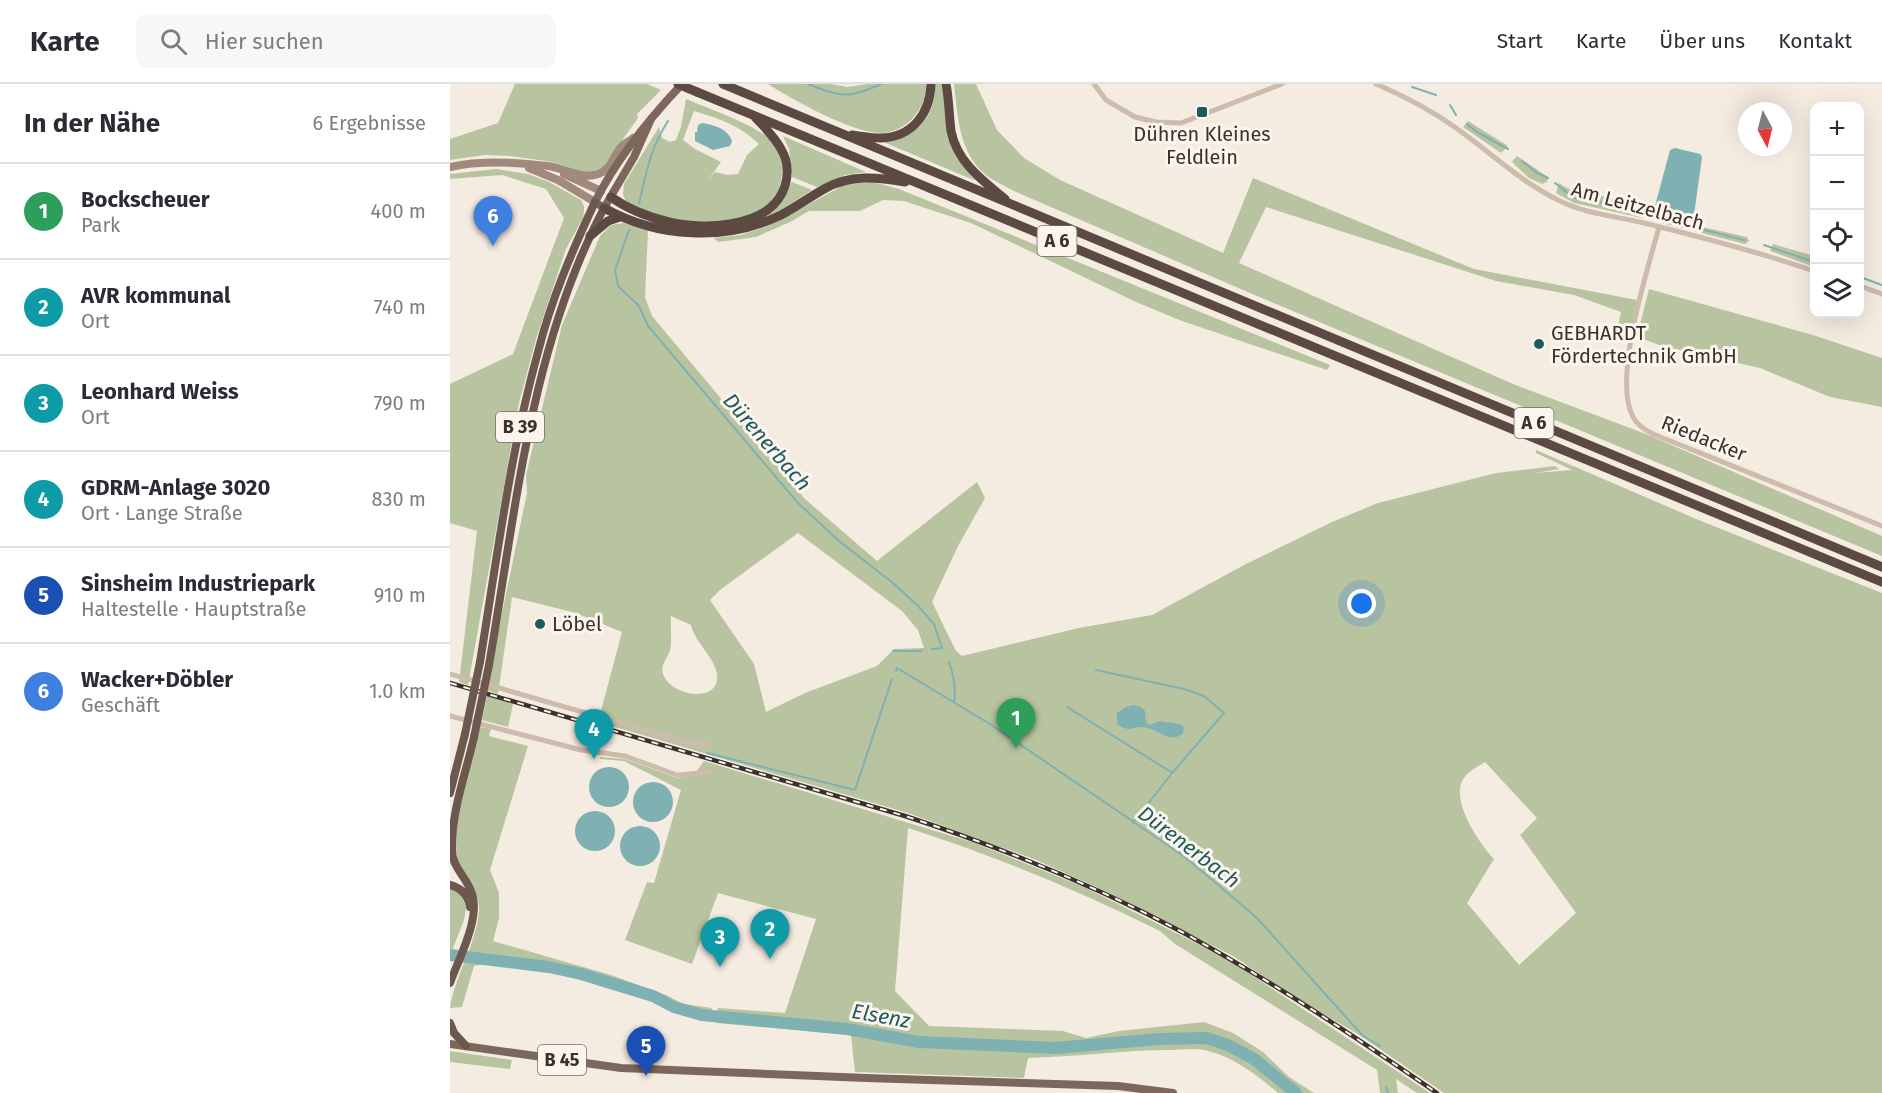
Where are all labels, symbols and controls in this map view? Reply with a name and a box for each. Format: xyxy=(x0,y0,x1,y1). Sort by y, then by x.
search box xyxy=(136,14,556,68)
text: Karte xyxy=(30,25,100,58)
icon: search xyxy=(157,25,190,58)
text: Hier suchen xyxy=(205,28,324,55)
text: Start xyxy=(1497,28,1543,54)
text: Karte xyxy=(1576,28,1626,54)
text: Über uns xyxy=(1659,28,1745,54)
text: Kontakt xyxy=(1778,28,1852,54)
north arrow xyxy=(1738,102,1792,156)
map controls xyxy=(1810,102,1864,318)
button: + xyxy=(1810,102,1864,156)
marker: Dühren Kleines Feldlein xyxy=(1195,105,1209,119)
text: In der Nähe xyxy=(24,108,160,139)
text: 6 Ergebnisse xyxy=(313,111,426,135)
place label: Dühren Kleines Feldlein xyxy=(1133,122,1271,169)
button: − xyxy=(1810,156,1864,210)
street label: Am Leitzelbach xyxy=(1569,177,1707,235)
text: Bockscheuer xyxy=(81,186,210,213)
pin: 6 xyxy=(474,196,513,246)
text: 1 xyxy=(39,199,48,223)
text: 400 m xyxy=(371,199,426,223)
button: locate xyxy=(1810,210,1864,264)
text: Park xyxy=(81,213,120,237)
road number: A 6 xyxy=(1038,226,1076,256)
button: layers xyxy=(1810,264,1864,318)
text: AVR kommunal xyxy=(81,282,230,309)
text: 2 xyxy=(38,295,49,319)
text: 740 m xyxy=(374,295,426,319)
text: Ort xyxy=(81,309,110,333)
place label: GEBHARDT Fördertechnik GmbH xyxy=(1551,321,1737,368)
marker: GEBHARDT Fördertechnik GmbH xyxy=(1532,337,1546,351)
text: Leonhard Weiss xyxy=(81,378,239,405)
water label: Dürenerbach xyxy=(717,388,817,496)
text: 3 xyxy=(38,391,49,415)
text: 790 m xyxy=(373,391,426,415)
text: Ort xyxy=(81,405,110,429)
road number: A 6 xyxy=(1514,408,1554,438)
street label: Riedacker xyxy=(1658,410,1750,466)
road number: B 39 xyxy=(496,412,544,442)
text: GDRM-Anlage 3020 xyxy=(81,474,270,501)
text: 4 xyxy=(38,487,49,511)
text: 830 m xyxy=(371,487,426,511)
text: Ort · Lange Straße xyxy=(81,501,243,525)
text: Sinsheim Industriepark xyxy=(81,570,315,597)
text: 5 xyxy=(38,583,49,607)
text: 910 m xyxy=(374,583,426,607)
your location xyxy=(1347,589,1376,618)
text: Haltestelle · Hauptstraße xyxy=(81,597,306,621)
place label: Löbel xyxy=(552,612,602,636)
marker: Löbel xyxy=(533,617,547,631)
text: Wacker+Döbler xyxy=(81,666,233,693)
text: 6 xyxy=(38,679,49,703)
text: 1.0 km xyxy=(369,679,426,703)
text: Geschäft xyxy=(81,693,160,717)
pin: 1 xyxy=(996,698,1036,748)
pin: 4 xyxy=(574,710,614,759)
water label: Dürenerbach xyxy=(1133,800,1245,894)
pin: 2 xyxy=(750,910,790,959)
pin: 3 xyxy=(700,918,740,967)
water label: Elsenz xyxy=(850,998,913,1034)
pin: 5 xyxy=(626,1026,666,1076)
road number: B 45 xyxy=(538,1045,586,1075)

